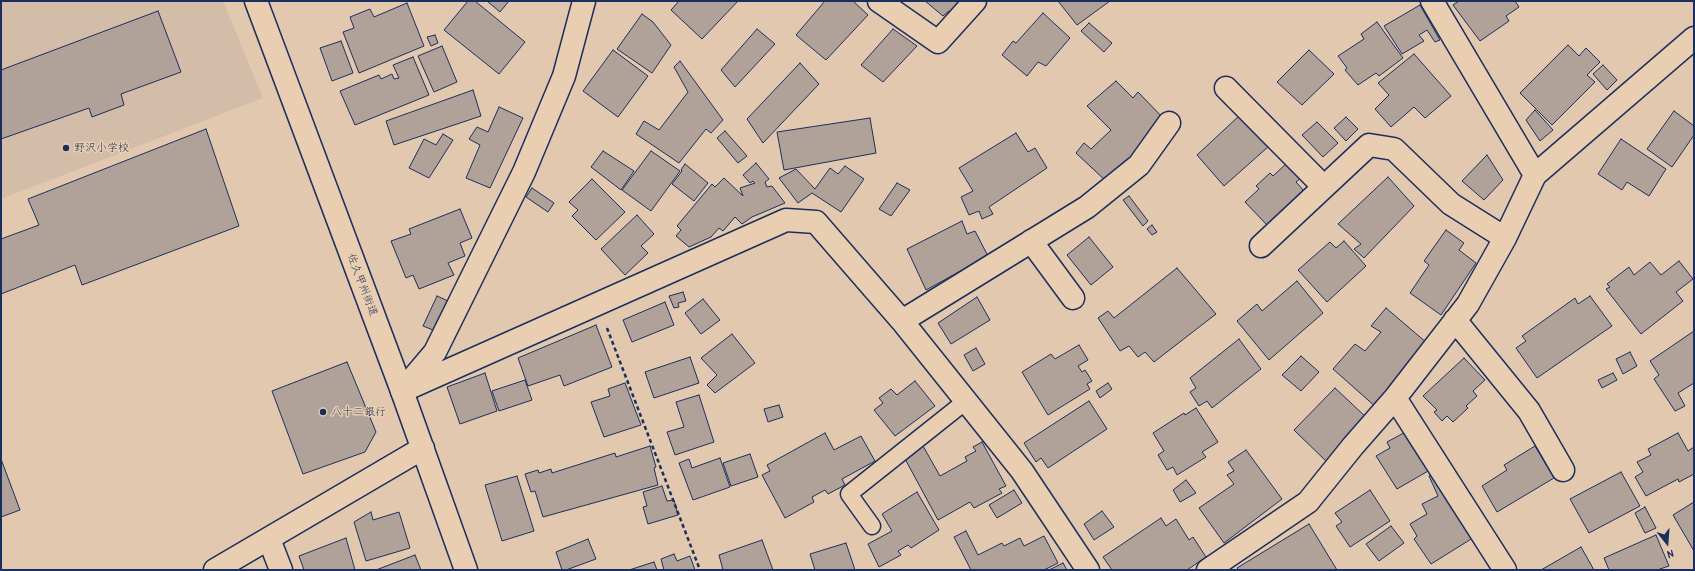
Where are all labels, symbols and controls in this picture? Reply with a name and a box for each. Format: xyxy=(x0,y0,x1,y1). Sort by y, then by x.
place label: 野沢小学校 xyxy=(74,141,129,155)
marker: 野沢小学校 xyxy=(61,143,71,153)
street label: 佐久甲州街道 xyxy=(344,252,380,318)
place label: 八十二銀行 xyxy=(331,405,386,419)
marker: 八十二銀行 xyxy=(318,407,328,417)
north arrow xyxy=(1647,523,1687,563)
text: N xyxy=(1666,547,1675,562)

